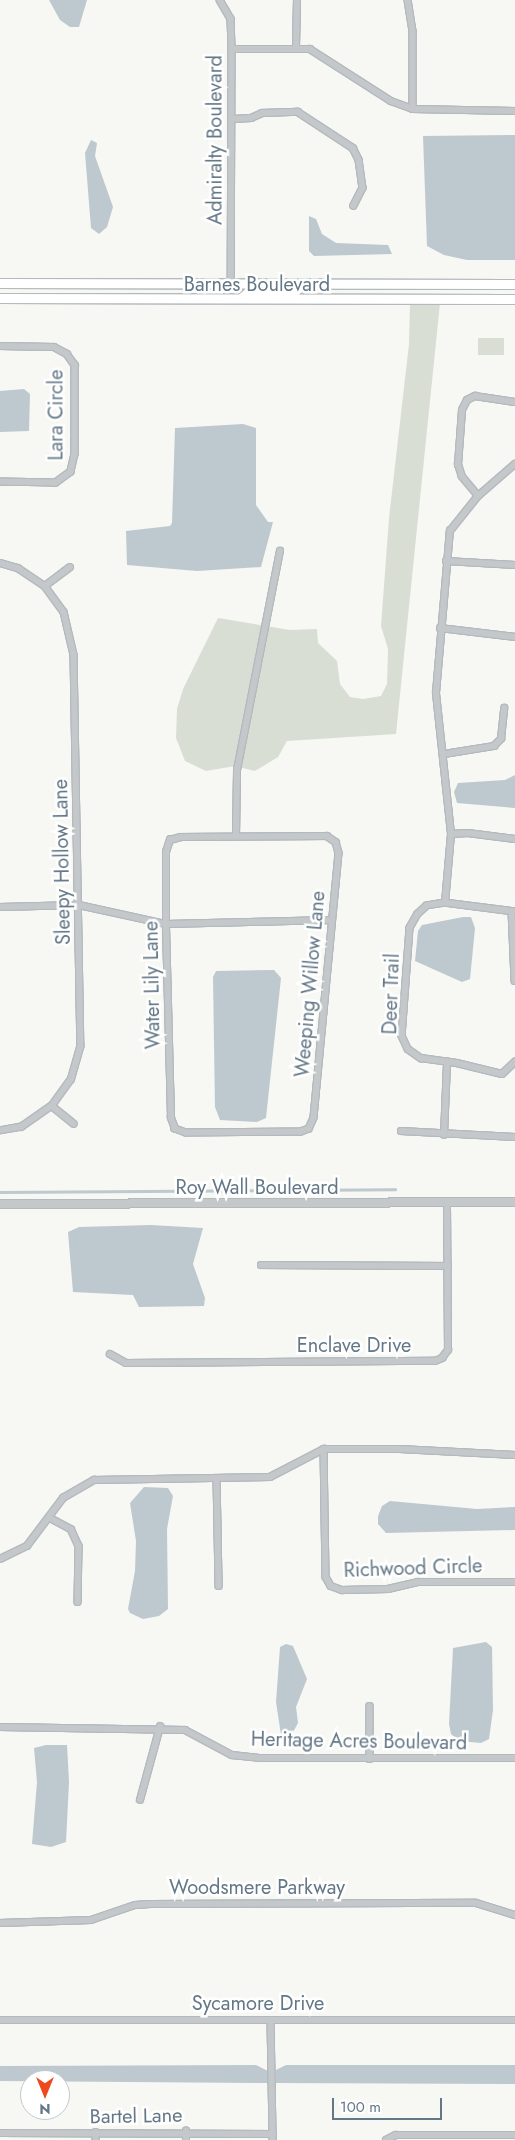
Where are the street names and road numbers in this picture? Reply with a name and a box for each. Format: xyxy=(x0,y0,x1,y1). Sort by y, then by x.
street label: Admiralty Boulevard xyxy=(203,55,227,225)
street label: Barnes Boulevard xyxy=(184,272,330,296)
street label: Lara Circle xyxy=(44,369,68,461)
street label: Sleepy Hollow Lane xyxy=(49,779,75,945)
street label: Weeping Willow Lane xyxy=(290,890,330,1078)
street label: Water Lily Lane xyxy=(139,921,165,1049)
street label: Deer Trail xyxy=(378,953,404,1035)
street label: Roy Wall Boulevard xyxy=(175,1175,339,1199)
street label: Enclave Drive xyxy=(297,1333,411,1357)
street label: Richwood Circle xyxy=(343,1554,483,1582)
street label: Heritage Acres Boulevard xyxy=(251,1727,467,1755)
street label: Woodsmere Parkway xyxy=(169,1875,345,1899)
street label: Sycamore Drive xyxy=(192,1991,324,2015)
street label: Bartel Lane xyxy=(89,2103,183,2129)

